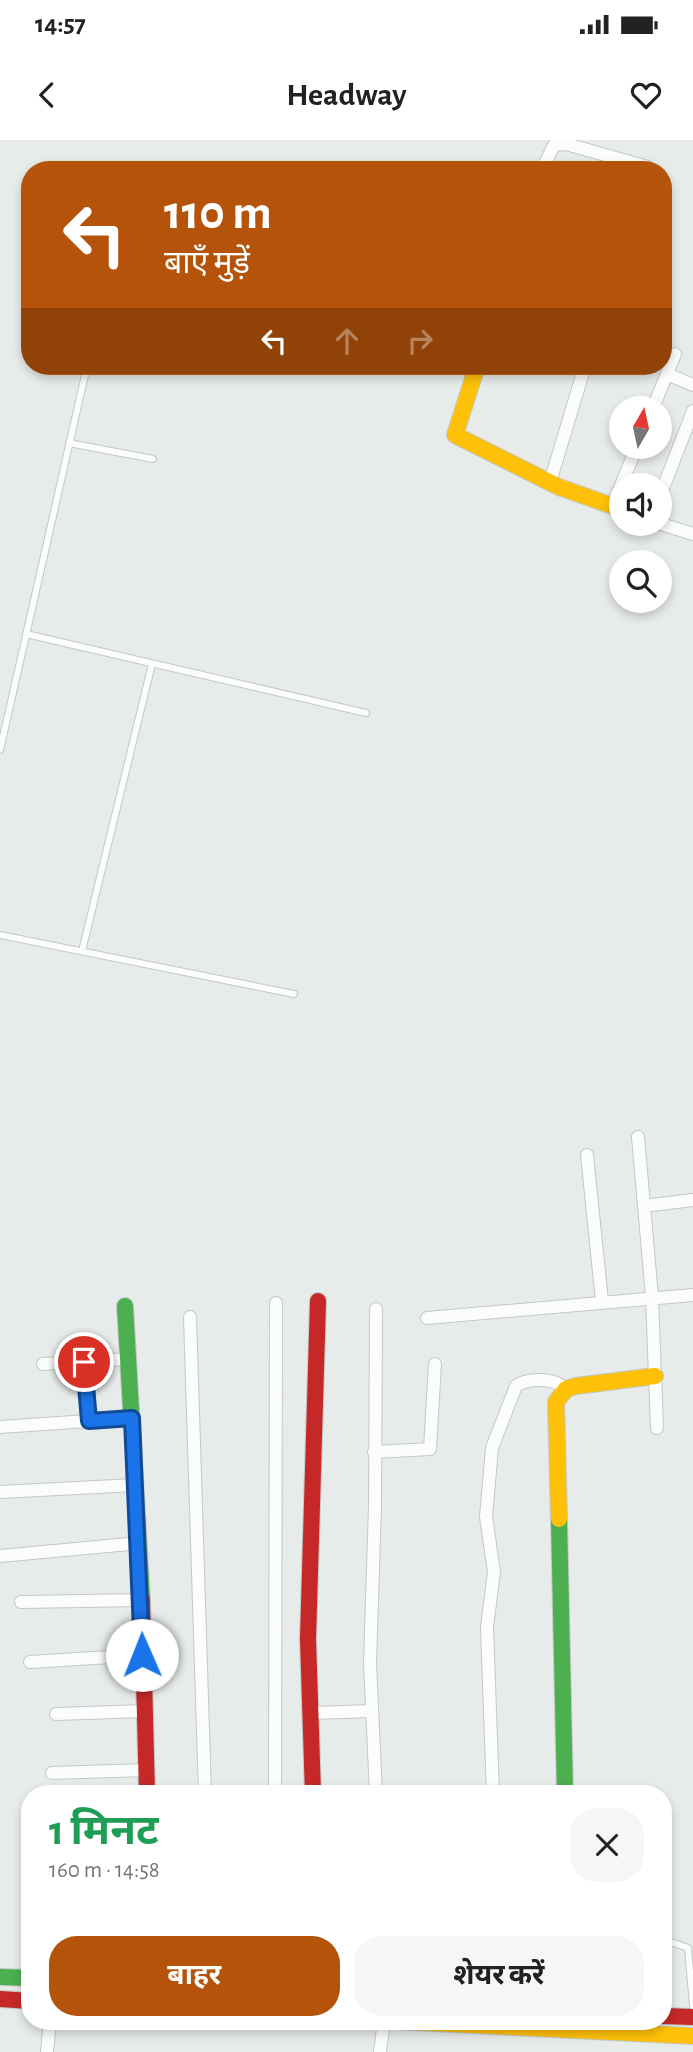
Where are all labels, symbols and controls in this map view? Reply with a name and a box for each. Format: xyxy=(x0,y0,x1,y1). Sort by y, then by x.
text: 14:57 xyxy=(35,11,86,37)
icon: back xyxy=(28,76,66,114)
icon: heart xyxy=(627,76,665,114)
text: Headway xyxy=(286,79,407,111)
icon: left xyxy=(49,189,140,280)
text: 110 m xyxy=(164,189,272,238)
text: बाएँ मुड़ें xyxy=(164,247,250,279)
icon: left xyxy=(255,322,293,360)
icon: ahead xyxy=(328,322,366,360)
icon: right xyxy=(401,322,439,360)
north arrow xyxy=(609,396,672,458)
map controls xyxy=(609,396,672,613)
button: sound xyxy=(609,473,672,536)
button: search xyxy=(609,550,672,613)
pin xyxy=(54,1332,114,1392)
icon: arrive xyxy=(65,1343,103,1381)
position arrow xyxy=(105,1618,179,1692)
button: close xyxy=(570,1808,644,1882)
text: 1 मिनट xyxy=(49,1810,159,1852)
text: 160 m · 14:58 xyxy=(49,1859,160,1882)
button: बाहर xyxy=(49,1936,340,2016)
button: शेयर करें xyxy=(354,1936,644,2016)

